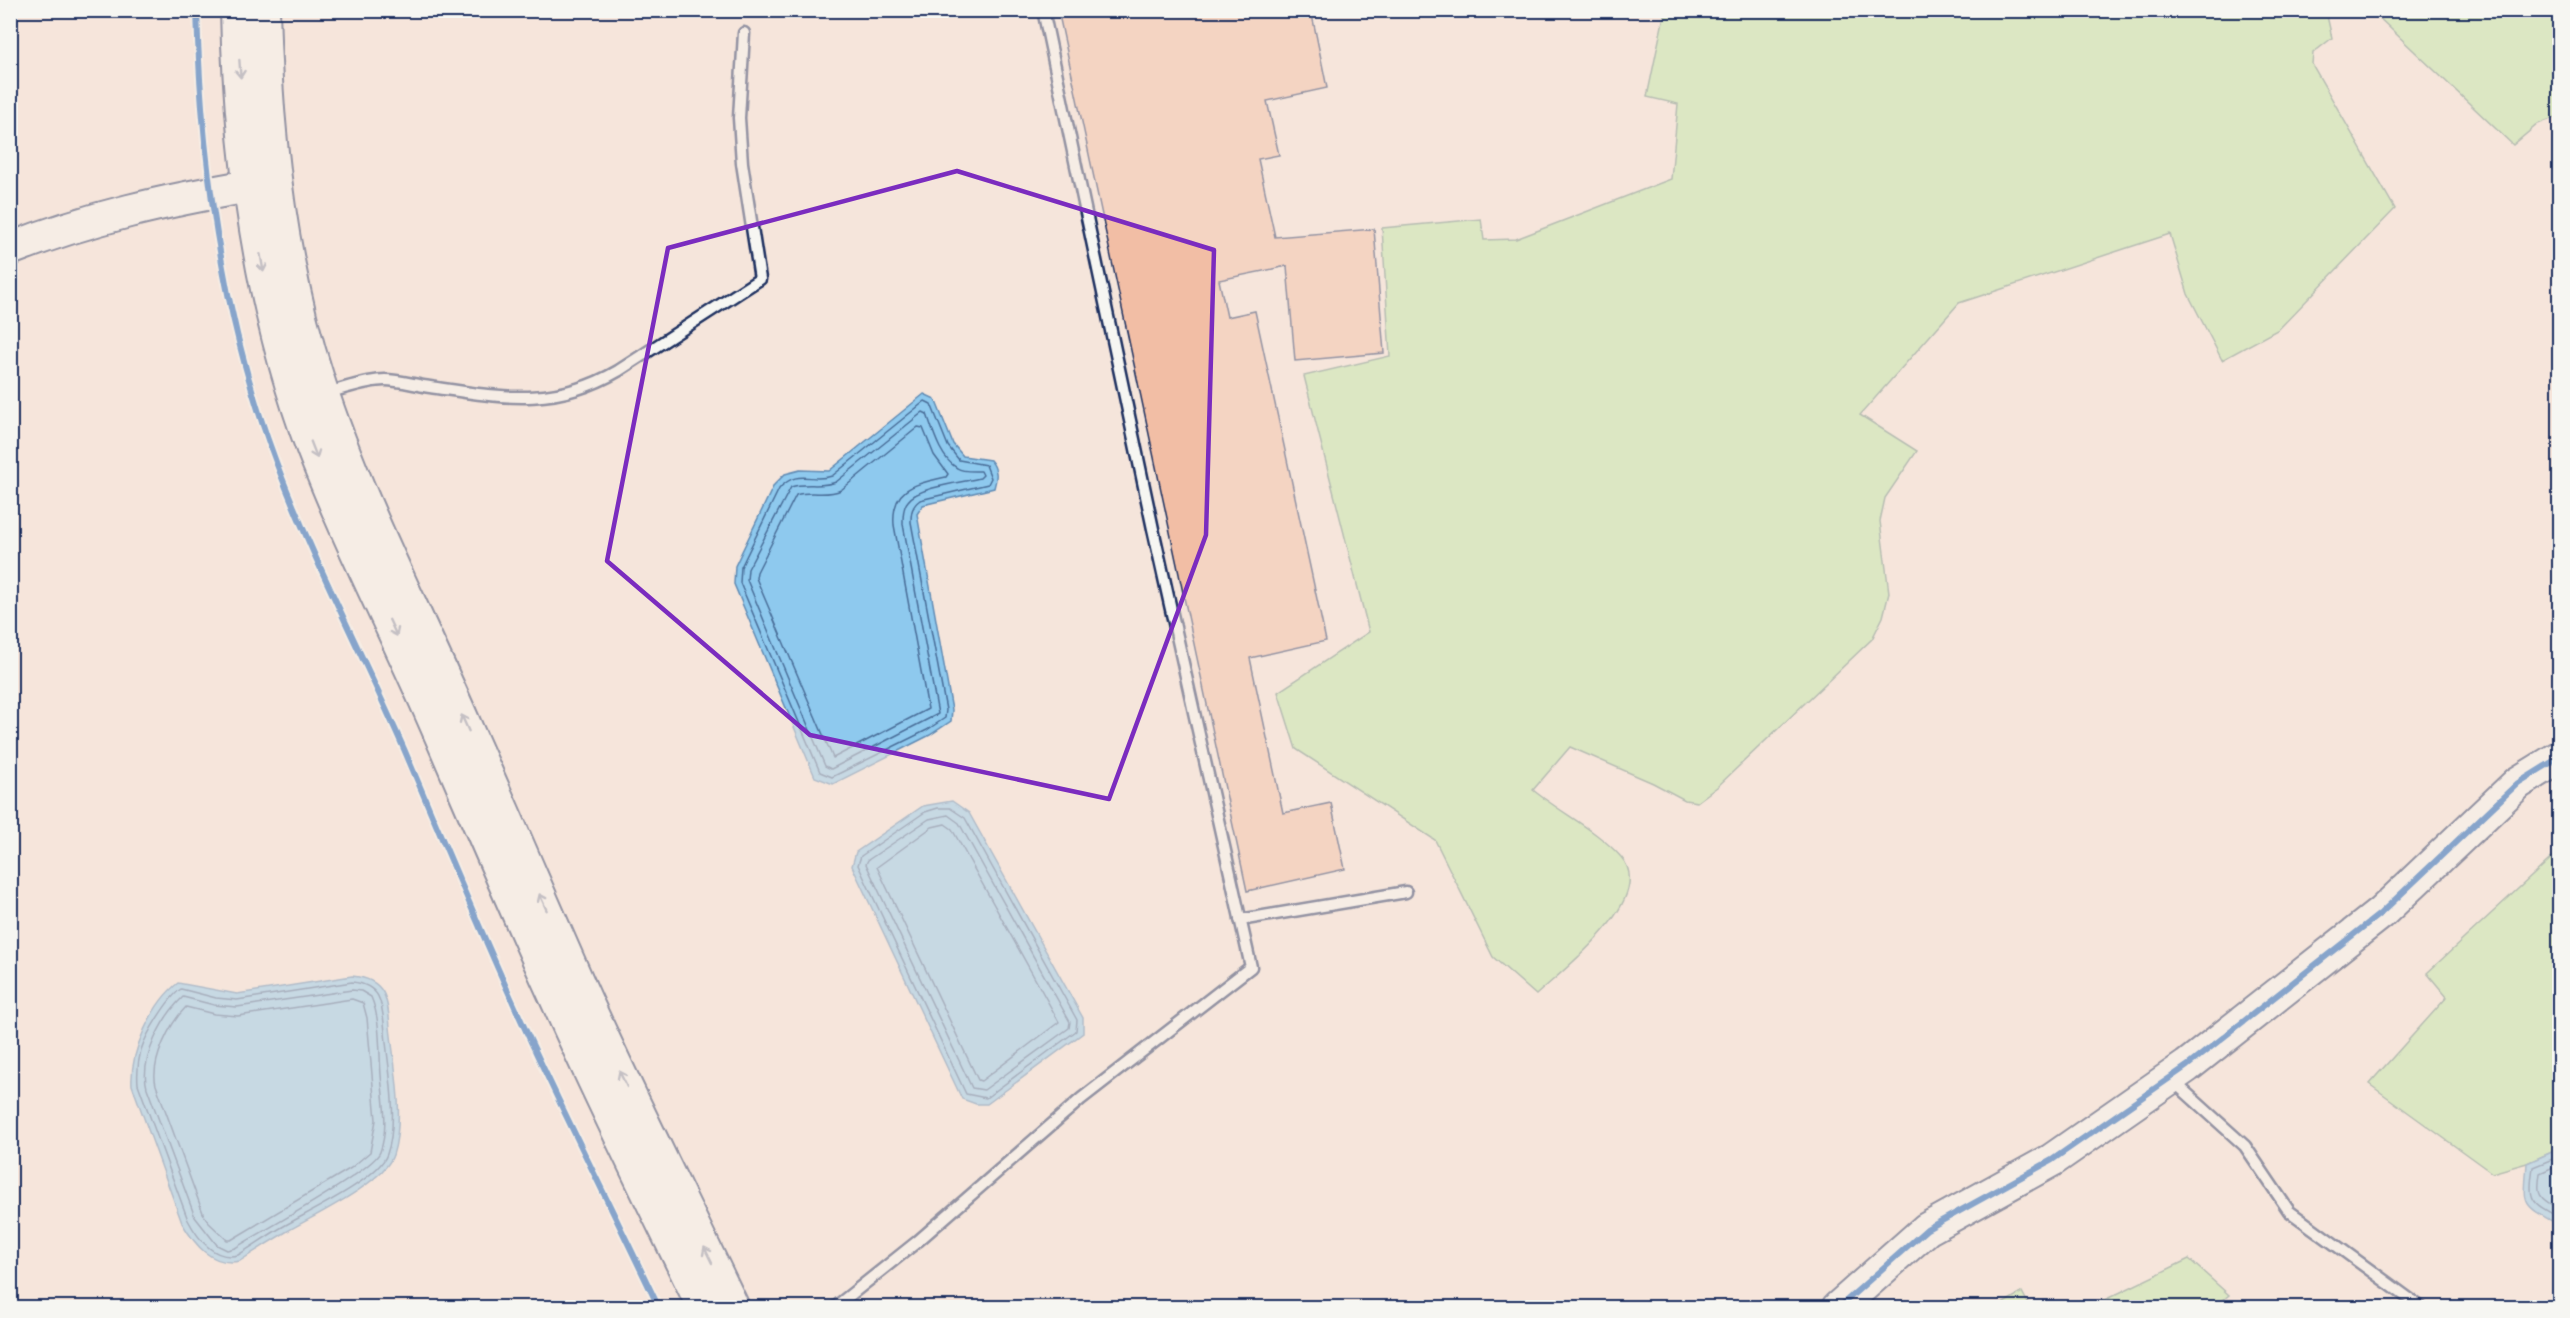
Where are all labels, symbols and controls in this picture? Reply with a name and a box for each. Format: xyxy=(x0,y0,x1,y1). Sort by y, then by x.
one-way arrow xyxy=(235,58,246,78)
one-way arrow xyxy=(256,252,267,272)
one-way arrow xyxy=(309,440,320,459)
one-way arrow xyxy=(388,619,399,637)
one-way arrow xyxy=(458,714,469,732)
one-way arrow xyxy=(536,893,548,911)
one-way arrow xyxy=(617,1070,629,1088)
one-way arrow xyxy=(701,1246,713,1264)

